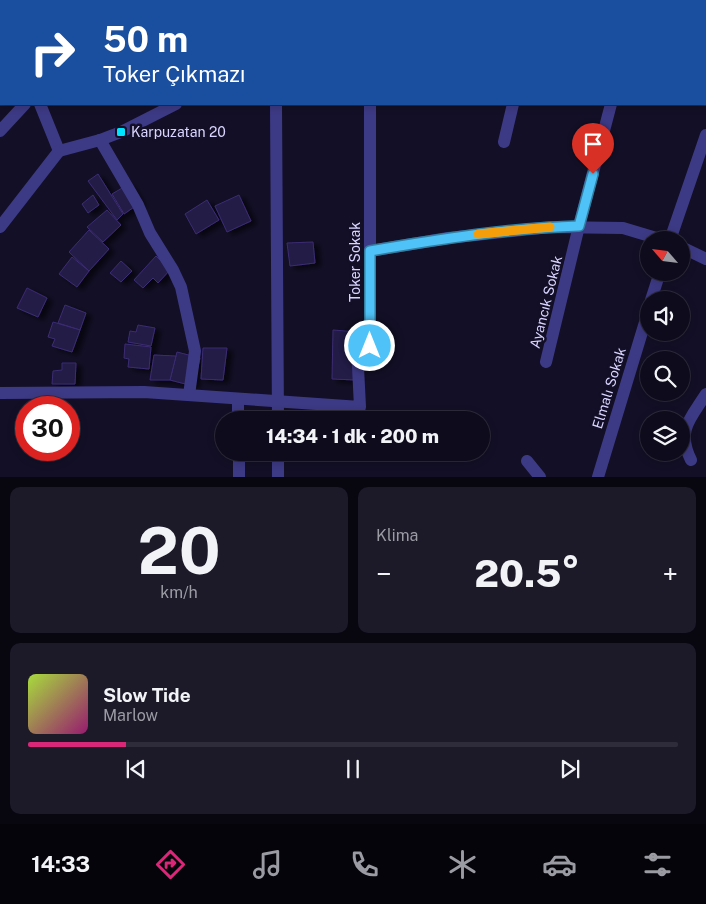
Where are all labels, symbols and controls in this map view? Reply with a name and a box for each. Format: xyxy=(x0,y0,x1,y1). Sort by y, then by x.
text: 50 m xyxy=(103,19,188,60)
icon: right xyxy=(20,20,85,85)
text: Toker Çıkmazı xyxy=(103,61,245,87)
pin xyxy=(572,123,614,174)
place label: Karpuzatan 20 xyxy=(131,124,226,140)
marker: Karpuzatan 20 xyxy=(115,126,127,138)
icon: arrive xyxy=(579,130,607,158)
street label: Toker Sokak xyxy=(347,222,363,302)
north arrow xyxy=(640,231,690,281)
map controls xyxy=(640,231,690,461)
street label: Ayancık Sokak xyxy=(527,254,565,350)
button: sound xyxy=(640,291,690,341)
position arrow xyxy=(343,319,395,371)
street label: Elmalı Sokak xyxy=(589,345,629,431)
button: search xyxy=(640,351,690,401)
speed limit sign: 30 xyxy=(15,396,80,461)
button: layers xyxy=(640,411,690,461)
text: 14:34 · 1 dk · 200 m xyxy=(266,425,439,447)
text: 20 xyxy=(137,512,221,589)
text: Klima xyxy=(376,526,418,545)
text: 20.5° xyxy=(474,551,580,596)
text: − xyxy=(376,557,392,590)
text: + xyxy=(662,557,678,590)
text: km/h xyxy=(160,583,198,602)
text: Slow Tide xyxy=(103,684,191,706)
text: Marlow xyxy=(103,706,158,725)
icon: previous xyxy=(122,755,150,783)
icon: pause xyxy=(339,755,367,783)
icon: next xyxy=(556,755,584,783)
icon: directions xyxy=(153,847,188,882)
icon: music xyxy=(250,847,285,882)
icon: phone xyxy=(347,847,382,882)
icon: climate xyxy=(445,847,480,882)
icon: car xyxy=(542,847,577,882)
icon: filters xyxy=(640,847,675,882)
text: 14:33 xyxy=(31,851,90,877)

